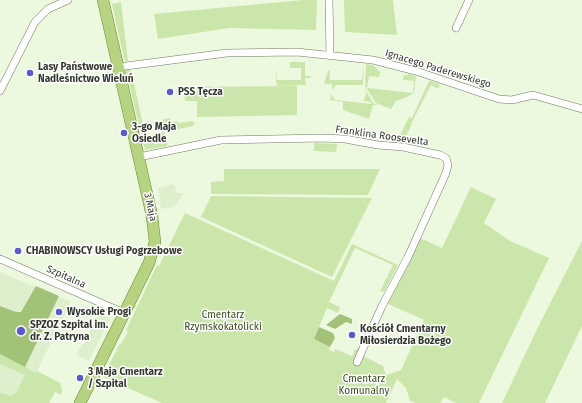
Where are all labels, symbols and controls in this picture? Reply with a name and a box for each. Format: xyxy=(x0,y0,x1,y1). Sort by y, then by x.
street label: Ignacego Paderewskiego xyxy=(384,47,492,91)
place label: Lasy Państwowe Nadleśnictwo Wieluń xyxy=(38,61,134,84)
marker: Lasy Państwowe Nadleśnictwo Wieluń xyxy=(25,68,35,78)
place label: PSS Tęcza xyxy=(178,86,223,98)
marker: PSS Tęcza xyxy=(165,87,175,97)
place label: 3-go Maja Osiedle xyxy=(132,121,176,144)
street label: Franklina Roosevelta xyxy=(335,124,429,148)
marker: 3-go Maja Osiedle xyxy=(119,128,129,138)
street label: 3 Maja xyxy=(141,192,159,222)
place label: CHABINOWSCY Usługi Pogrzebowe xyxy=(26,245,182,257)
marker: CHABINOWSCY Usługi Pogrzebowe xyxy=(13,246,23,256)
street label: Szpitalna xyxy=(45,263,87,291)
place label: Wysokie Progi xyxy=(67,306,131,318)
marker: Wysokie Progi xyxy=(54,307,64,317)
park label: Cmentarz Rzymskokatolicki xyxy=(184,309,262,332)
place label: SPZOZ Szpital im. dr. Z. Patryna xyxy=(30,319,108,342)
place label: Kościół Cmentarny Miłosierdzia Bożego xyxy=(360,323,451,346)
marker: SPZOZ Szpital im. dr. Z. Patryna xyxy=(15,325,27,337)
marker: Kościół Cmentarny Miłosierdzia Bożego xyxy=(347,330,357,340)
place label: 3 Maja Cmentarz / Szpital xyxy=(88,366,163,390)
marker: 3 Maja Cmentarz / Szpital xyxy=(75,373,85,383)
park label: Cmentarz Komunalny xyxy=(339,373,389,396)

